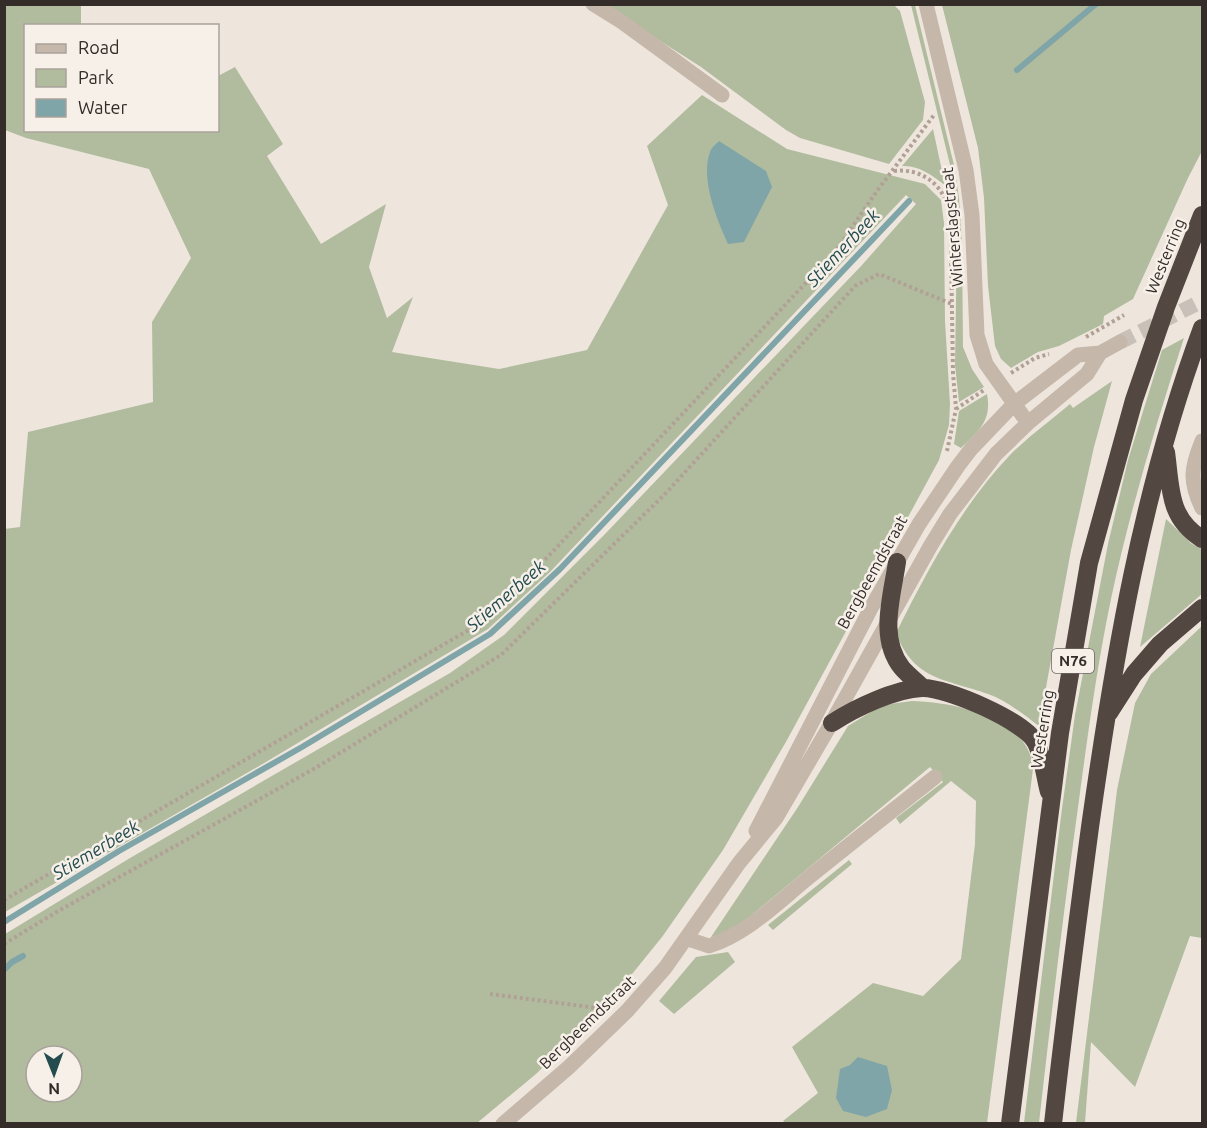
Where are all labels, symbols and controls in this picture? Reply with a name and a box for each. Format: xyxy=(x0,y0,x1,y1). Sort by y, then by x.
legend xyxy=(24,24,219,132)
text: Road xyxy=(78,37,120,57)
text: Park xyxy=(78,67,114,87)
text: Water xyxy=(78,97,128,117)
street label: Winterslagstraat xyxy=(938,166,966,288)
water label: Stiemerbeek xyxy=(801,204,883,291)
street label: Westerring xyxy=(1142,216,1188,296)
street label: Bergbeemdstraat xyxy=(833,512,911,632)
water label: Stiemerbeek xyxy=(461,555,549,636)
road number: N76 xyxy=(1052,649,1094,673)
street label: Westerring xyxy=(1027,688,1057,770)
water label: Stiemerbeek xyxy=(48,815,143,883)
street label: Bergbeemdstraat xyxy=(535,971,639,1072)
north arrow xyxy=(24,1044,84,1104)
text: N xyxy=(48,1080,60,1098)

